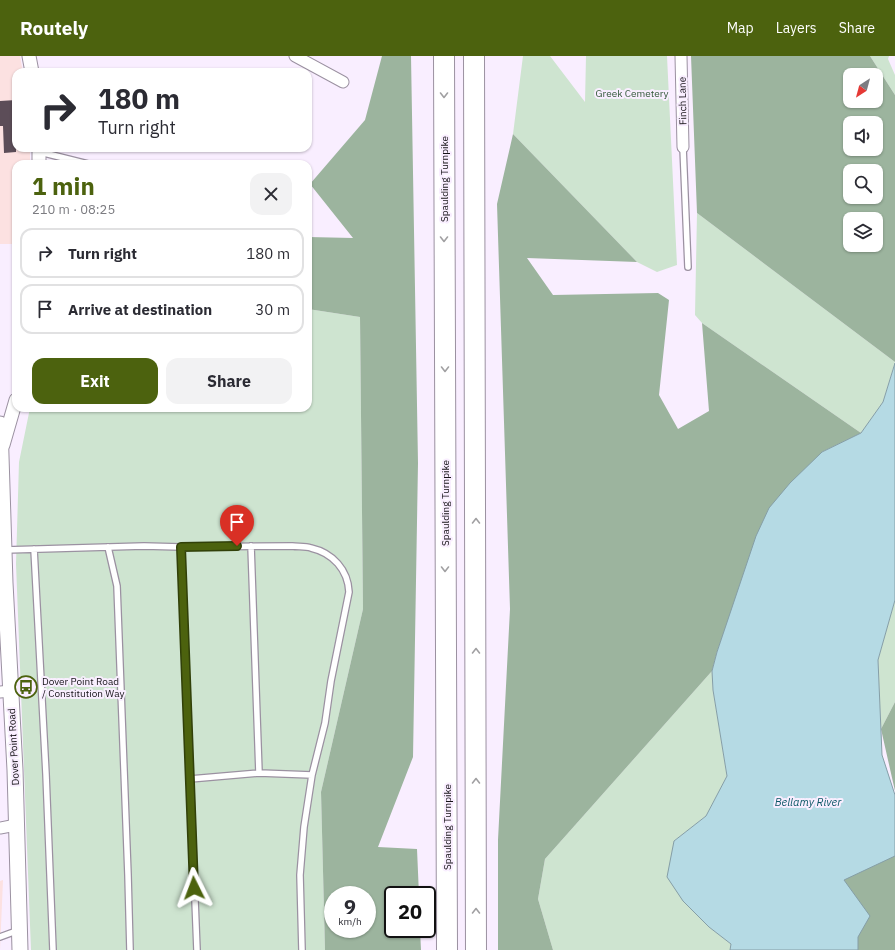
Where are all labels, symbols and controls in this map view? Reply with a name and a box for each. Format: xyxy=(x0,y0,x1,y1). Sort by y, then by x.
text: Routely xyxy=(20,16,88,40)
text: Map xyxy=(727,19,754,37)
text: Layers xyxy=(776,19,817,37)
text: Share xyxy=(839,19,875,37)
north arrow xyxy=(843,68,883,108)
map controls xyxy=(843,68,883,252)
street label: Finch Lane xyxy=(676,76,689,125)
text: 180 m xyxy=(98,80,180,117)
icon: right xyxy=(32,84,84,136)
park label: Greek Cemetery xyxy=(596,87,668,100)
one-way arrow xyxy=(440,92,448,98)
text: Turn right xyxy=(98,116,176,139)
button: sound xyxy=(843,116,883,156)
street label: Spaulding Turnpike xyxy=(438,135,451,222)
button: search xyxy=(843,164,883,204)
text: 1 min xyxy=(32,170,95,202)
button: close xyxy=(250,173,292,215)
text: 210 m · 08:25 xyxy=(32,201,115,218)
button: layers xyxy=(843,212,883,252)
one-way arrow xyxy=(440,236,448,242)
icon: right xyxy=(34,242,56,264)
text: Turn right xyxy=(68,244,137,263)
text: 180 m xyxy=(246,244,290,263)
icon: arrive xyxy=(34,298,56,320)
text: Arrive at destination xyxy=(68,300,212,319)
text: 30 m xyxy=(255,300,290,319)
button: Exit xyxy=(32,358,158,404)
button: Share xyxy=(166,358,292,404)
one-way arrow xyxy=(441,366,449,372)
street label: Spaulding Turnpike xyxy=(439,459,452,546)
pin xyxy=(220,505,254,546)
icon: arrive xyxy=(226,511,248,533)
one-way arrow xyxy=(472,518,480,524)
one-way arrow xyxy=(441,566,449,572)
one-way arrow xyxy=(472,648,480,654)
bus stop icon: Dover Point Road / Constitution Way xyxy=(13,674,39,700)
place label: Dover Point Road / Constitution Way xyxy=(42,675,124,700)
street label: Dover Point Road xyxy=(5,708,22,786)
one-way arrow xyxy=(472,778,480,784)
street label: Spaulding Turnpike xyxy=(441,783,454,870)
water label: Bellamy River xyxy=(775,795,842,809)
position arrow xyxy=(173,867,215,909)
speed limit sign: 20 xyxy=(384,886,436,938)
text: 9 xyxy=(344,893,356,920)
one-way arrow xyxy=(472,908,480,914)
text: km/h xyxy=(338,915,362,928)

